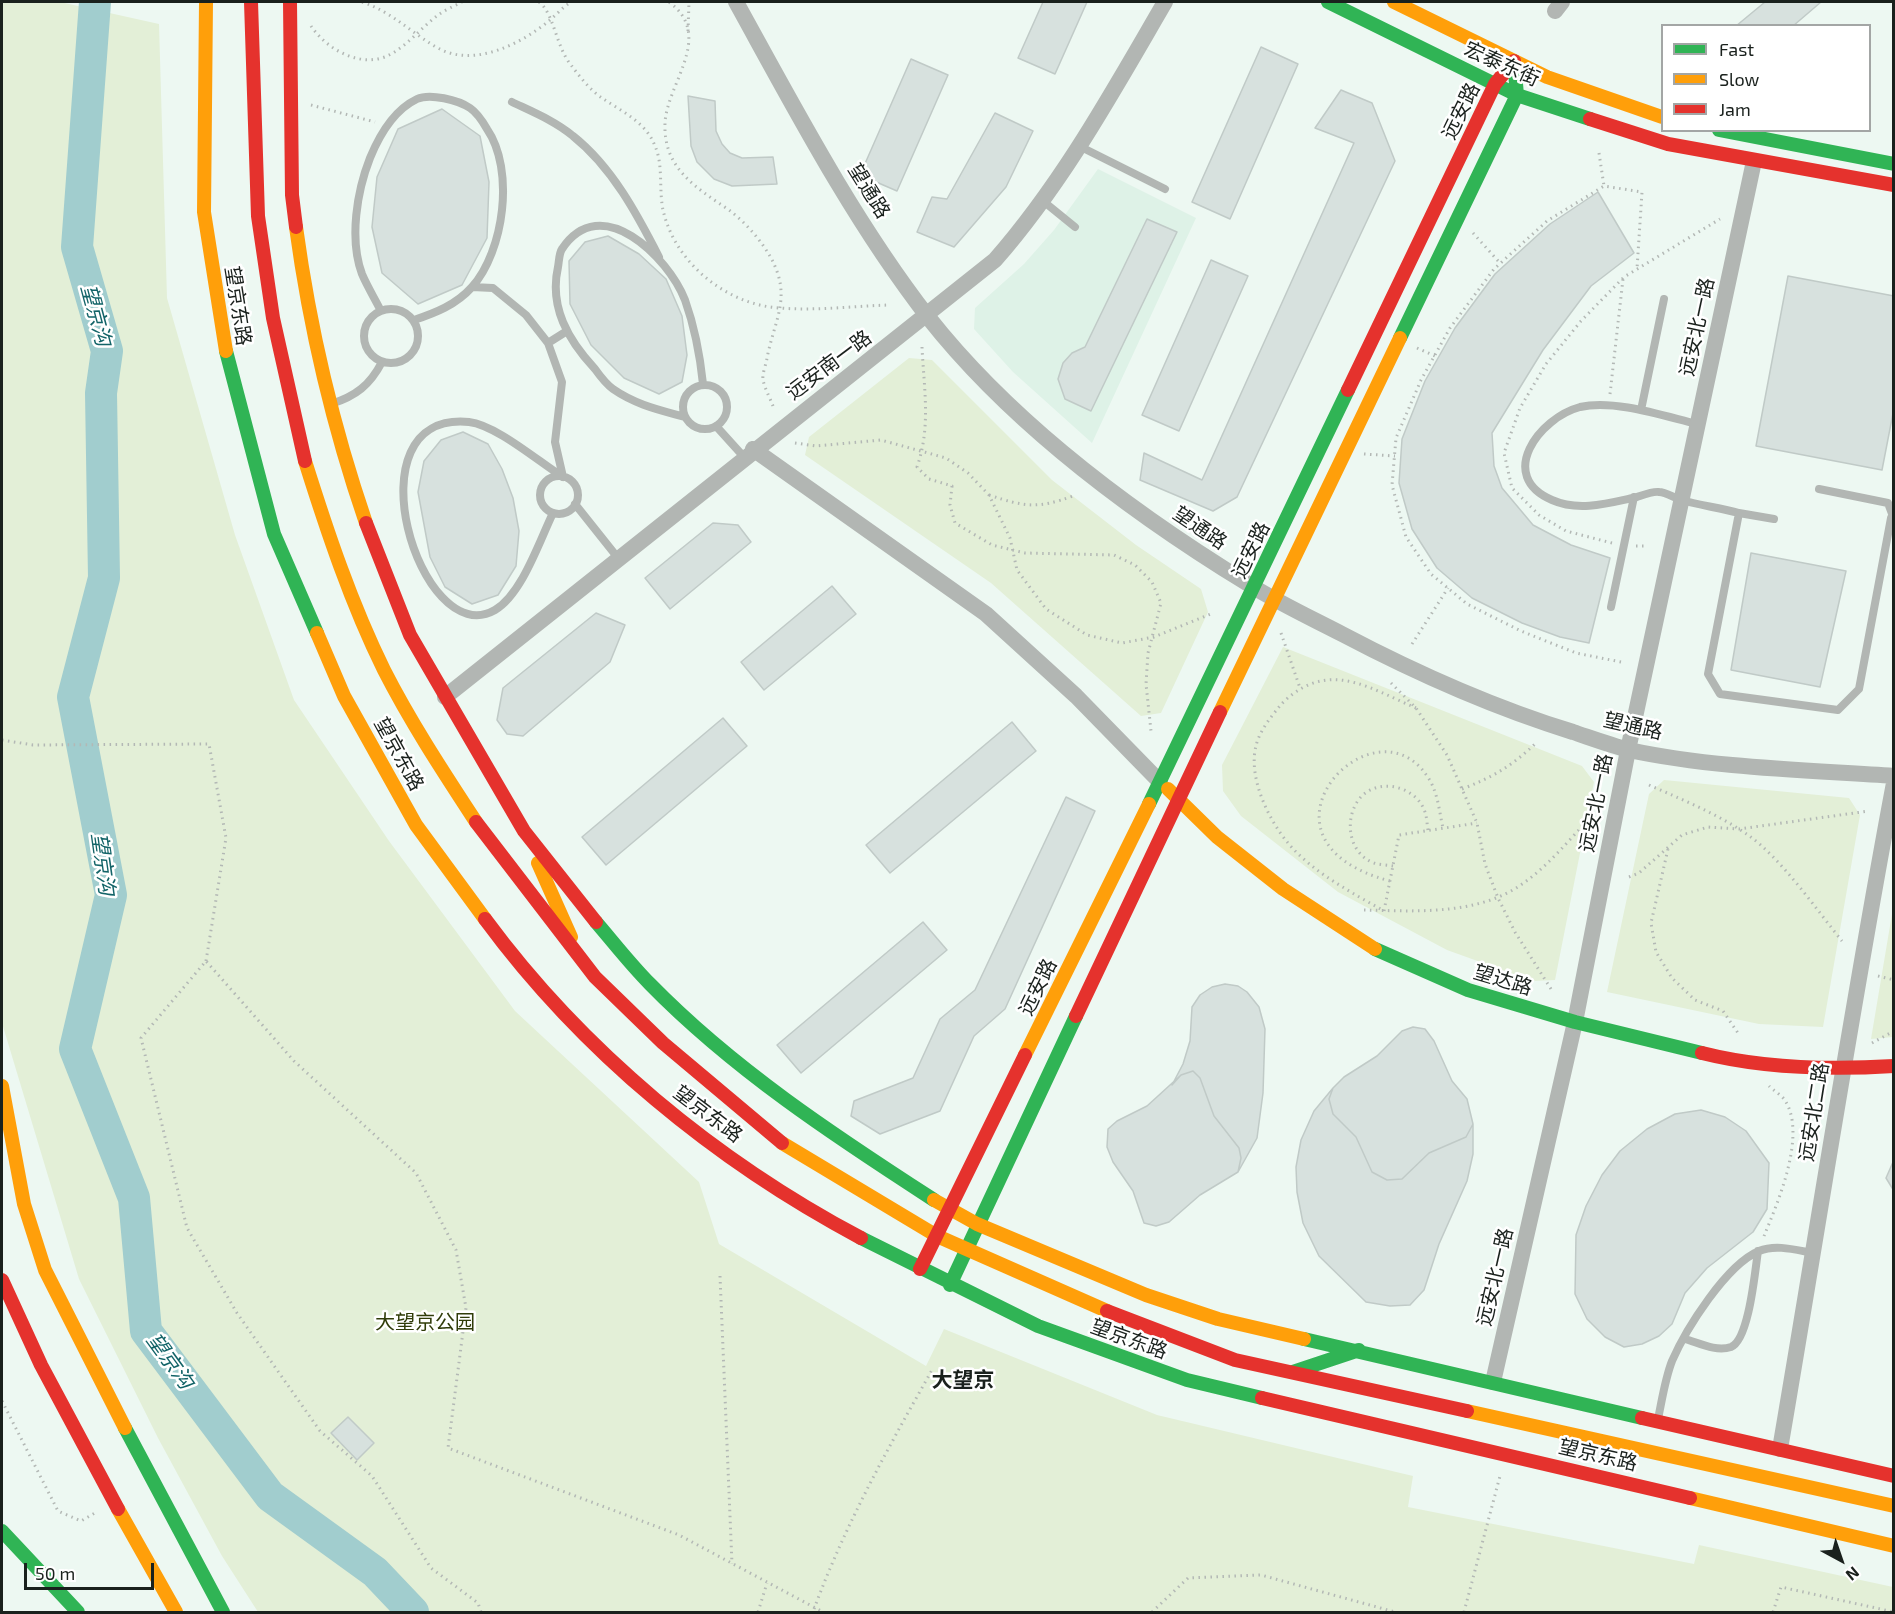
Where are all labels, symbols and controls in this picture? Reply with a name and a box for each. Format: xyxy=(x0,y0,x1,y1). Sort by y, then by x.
legend xyxy=(1661,24,1871,132)
street label: 宏泰东街 xyxy=(1461,37,1543,91)
text: Fast xyxy=(1719,38,1754,60)
text: Slow xyxy=(1719,68,1759,90)
street label: 远安路 xyxy=(1437,79,1485,143)
text: Jam xyxy=(1719,98,1751,120)
street label: 望通路 xyxy=(843,159,895,223)
street label: 望京东路 xyxy=(220,265,256,347)
street label: 远安北一路 xyxy=(1675,276,1719,378)
water label: 望京沟 xyxy=(76,281,116,349)
street label: 远安南一路 xyxy=(782,325,876,405)
street label: 望通路 xyxy=(1168,501,1232,555)
street label: 远安路 xyxy=(1227,518,1275,582)
street label: 望通路 xyxy=(1601,708,1665,744)
street label: 望京东路 xyxy=(369,713,429,795)
street label: 远安北一路 xyxy=(1575,752,1617,854)
water label: 望京沟 xyxy=(86,831,120,897)
street label: 远安路 xyxy=(1014,955,1062,1019)
street label: 望达路 xyxy=(1471,960,1535,1000)
street label: 远安北二路 xyxy=(1794,1061,1834,1163)
street label: 望京东路 xyxy=(669,1080,747,1148)
street label: 远安北一路 xyxy=(1472,1226,1518,1328)
park label: 大望京公园 xyxy=(375,1310,475,1334)
street label: 望京东路 xyxy=(1087,1314,1171,1364)
water label: 望京沟 xyxy=(141,1328,199,1394)
district label: 大望京 xyxy=(932,1367,994,1393)
street label: 望京东路 xyxy=(1556,1434,1640,1476)
north arrow xyxy=(1811,1530,1871,1590)
scale bar xyxy=(27,1551,158,1589)
text: 50 m xyxy=(35,1562,75,1584)
text: N xyxy=(1842,1563,1863,1585)

